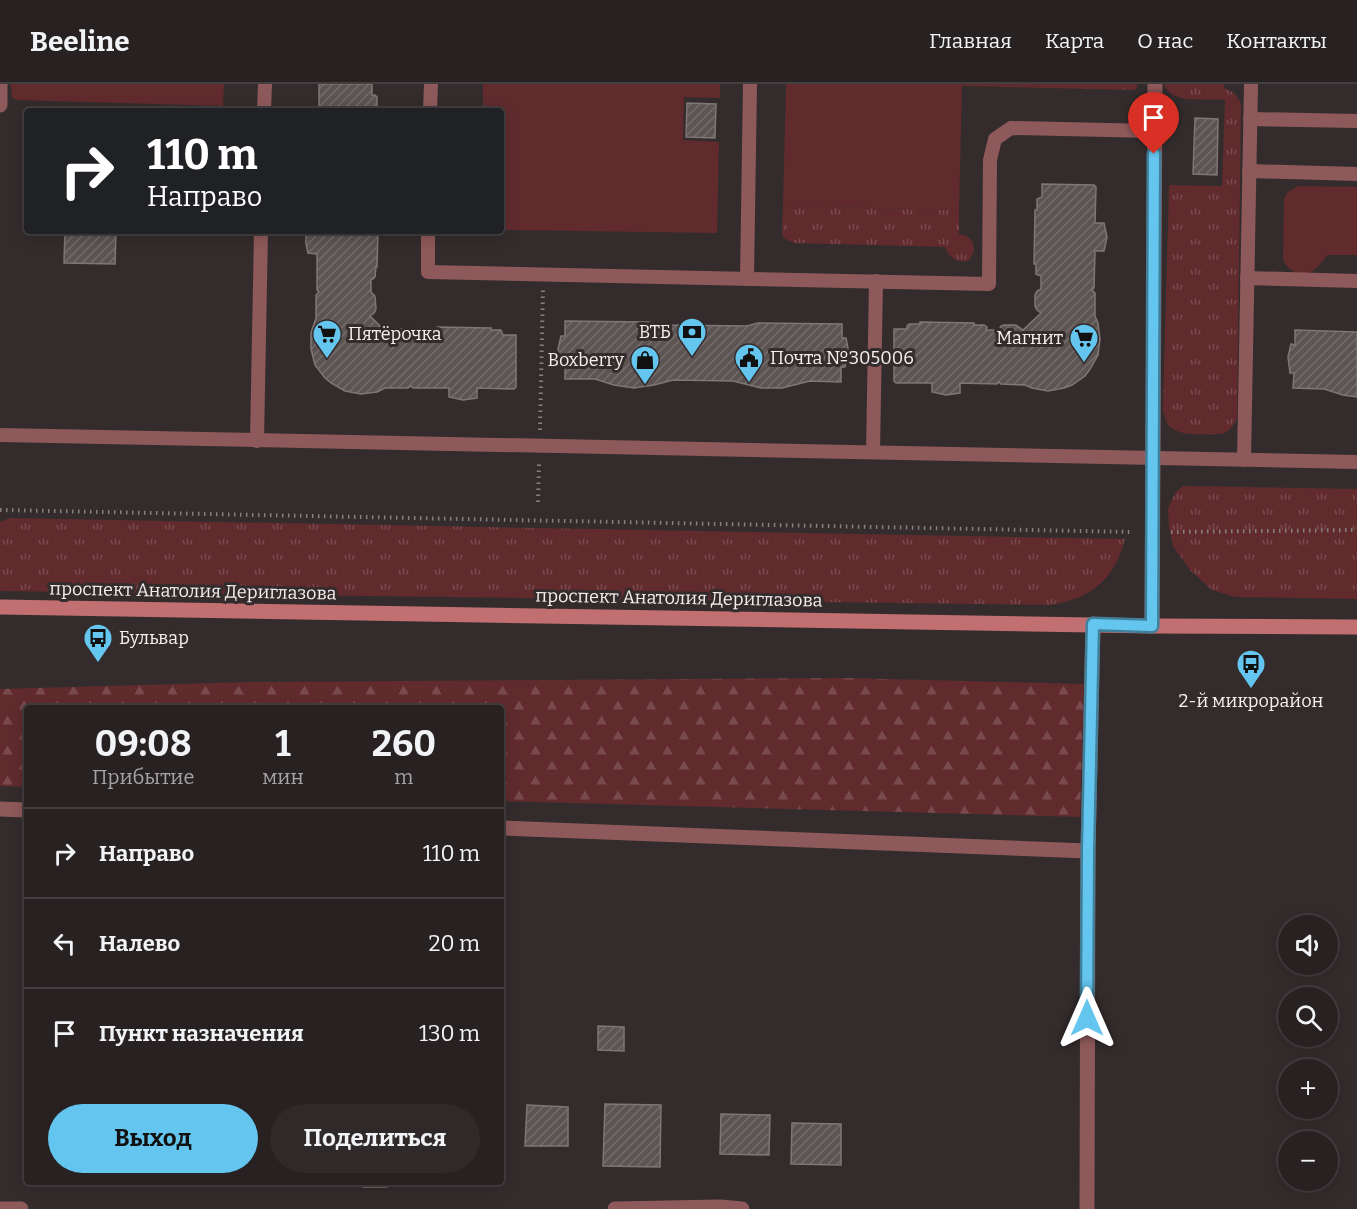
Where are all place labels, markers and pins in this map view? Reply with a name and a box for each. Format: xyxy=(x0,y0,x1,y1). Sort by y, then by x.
pin xyxy=(1128,92,1179,154)
bank icon: ВТБ xyxy=(676,316,708,358)
supermarket icon: Пятёрочка xyxy=(311,318,343,360)
place label: ВТБ xyxy=(639,321,671,343)
supermarket icon: Магнит xyxy=(1068,322,1100,364)
place label: Пятёрочка xyxy=(348,323,442,345)
place label: Магнит xyxy=(996,327,1063,349)
public building icon: Почта №305006 xyxy=(733,342,765,384)
shop icon: Boxberry xyxy=(629,344,661,386)
place label: Почта №305006 xyxy=(770,347,914,369)
place label: Boxberry xyxy=(548,349,624,371)
bus stop icon: Бульвар xyxy=(82,622,114,664)
place label: Бульвар xyxy=(119,627,189,649)
bus stop icon: 2-й микрорайон xyxy=(1235,648,1267,690)
place label: 2-й микрорайон xyxy=(1178,690,1324,712)

